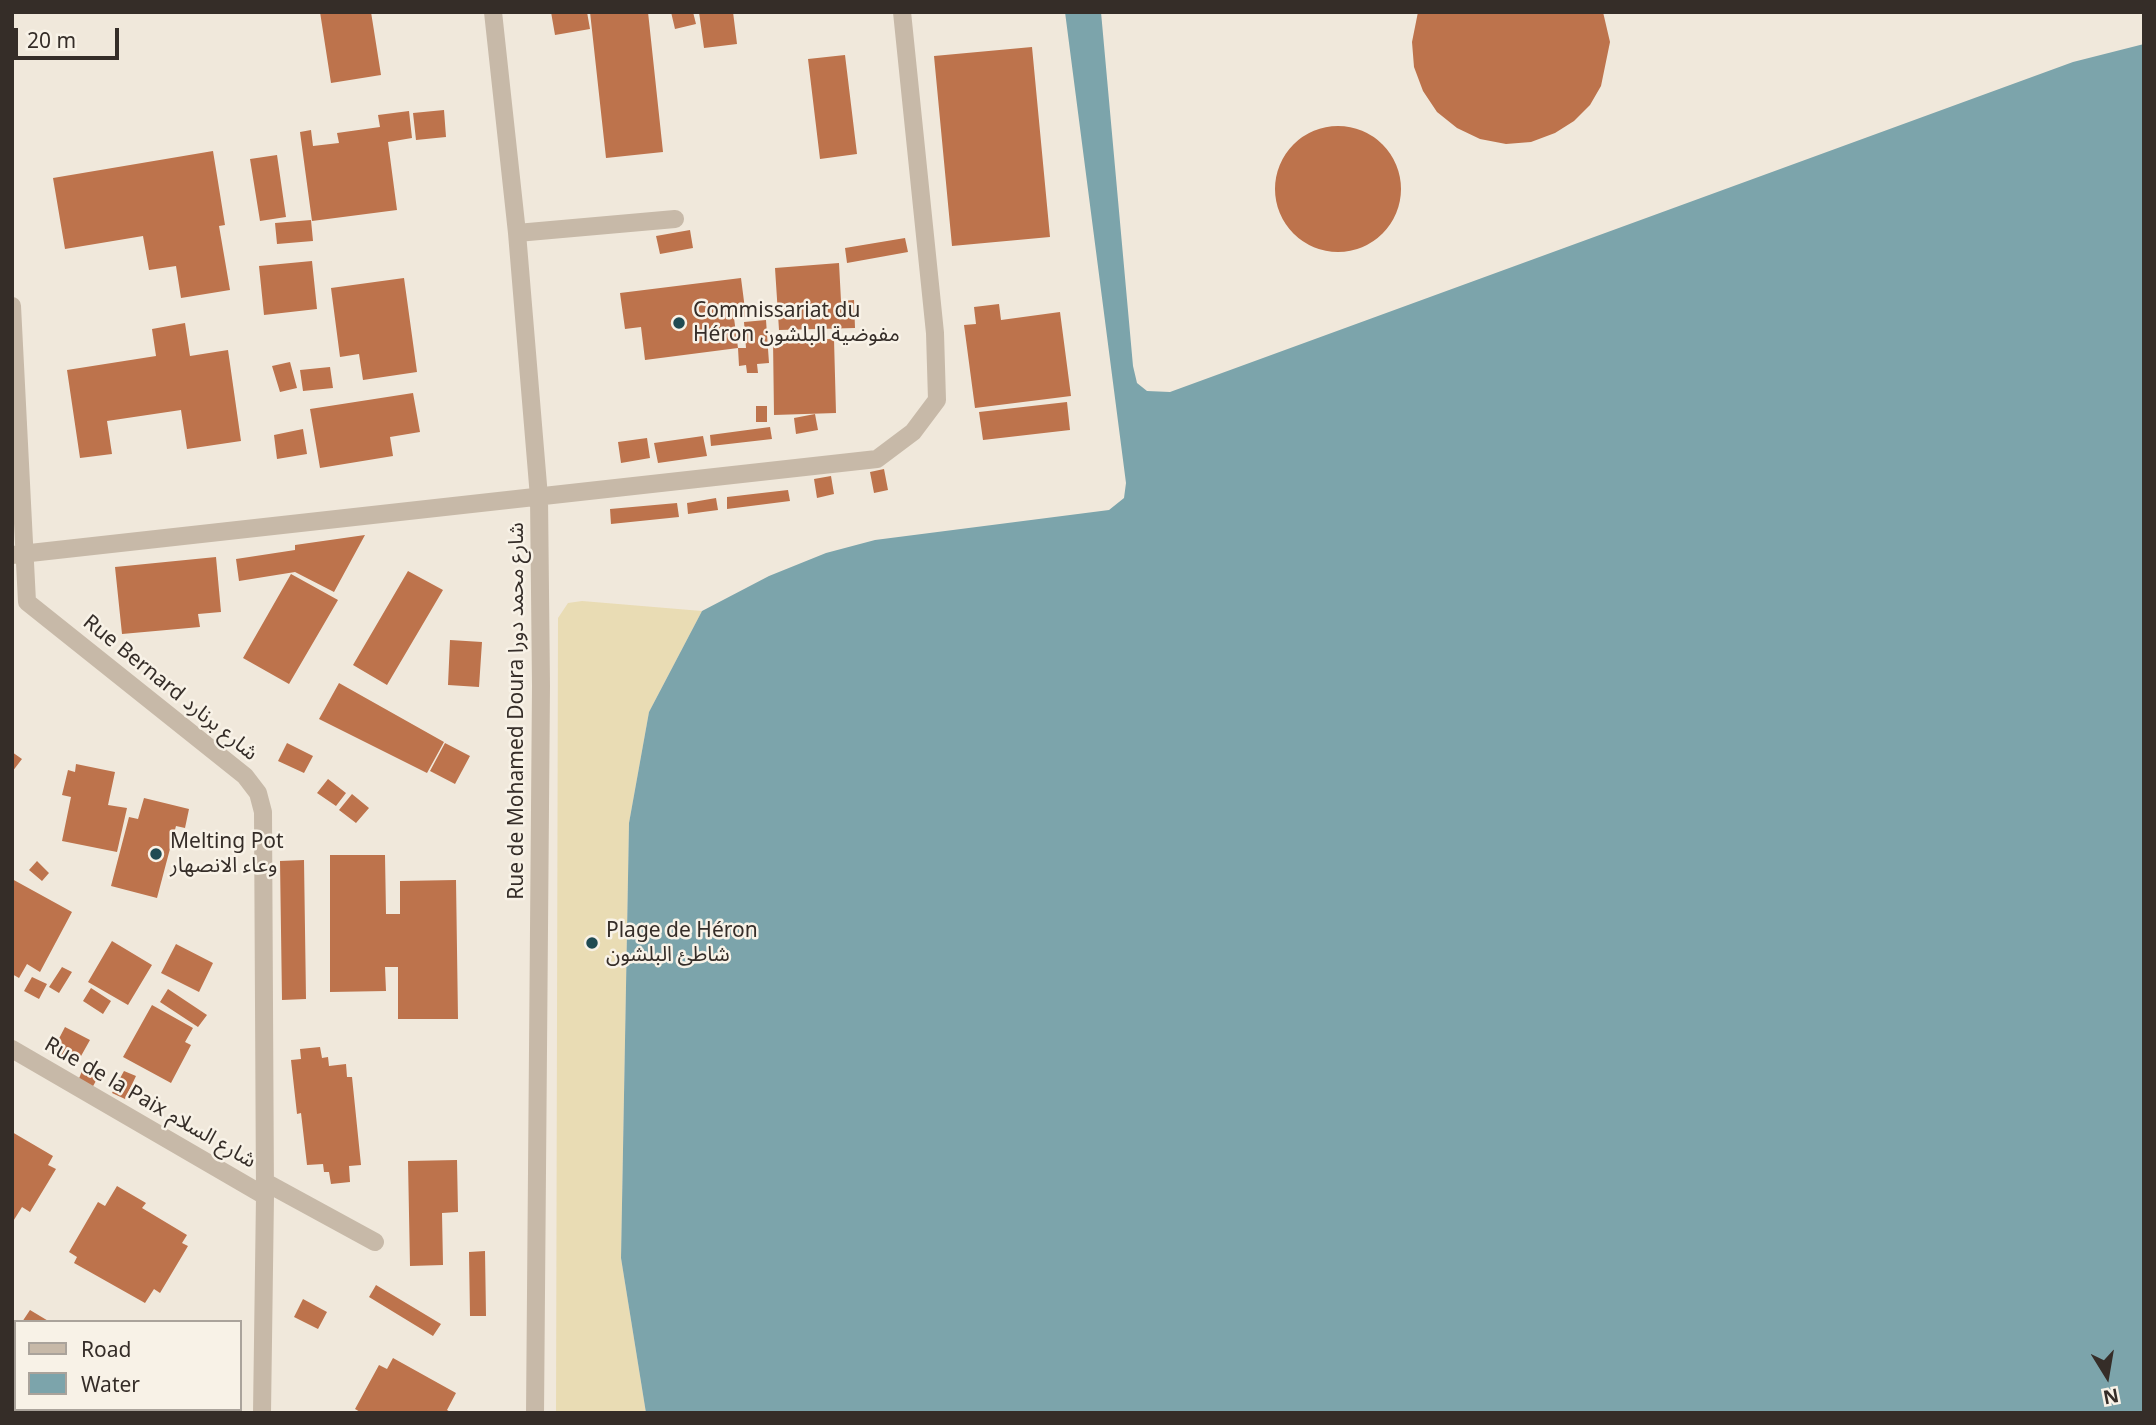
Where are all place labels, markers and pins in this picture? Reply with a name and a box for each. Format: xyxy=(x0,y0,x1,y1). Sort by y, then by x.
place label: Commissariat du Héron مفوضية البلشون xyxy=(693,298,900,348)
marker: Commissariat du Héron مفوضية البلشون xyxy=(671,315,687,331)
place label: Melting Pot وعاء الانصهار xyxy=(170,829,284,879)
marker: Melting Pot وعاء الانصهار xyxy=(148,846,164,862)
place label: Plage de Héron شاطئ البلشون xyxy=(606,918,758,968)
marker: Plage de Héron شاطئ البلشون xyxy=(584,935,600,951)

